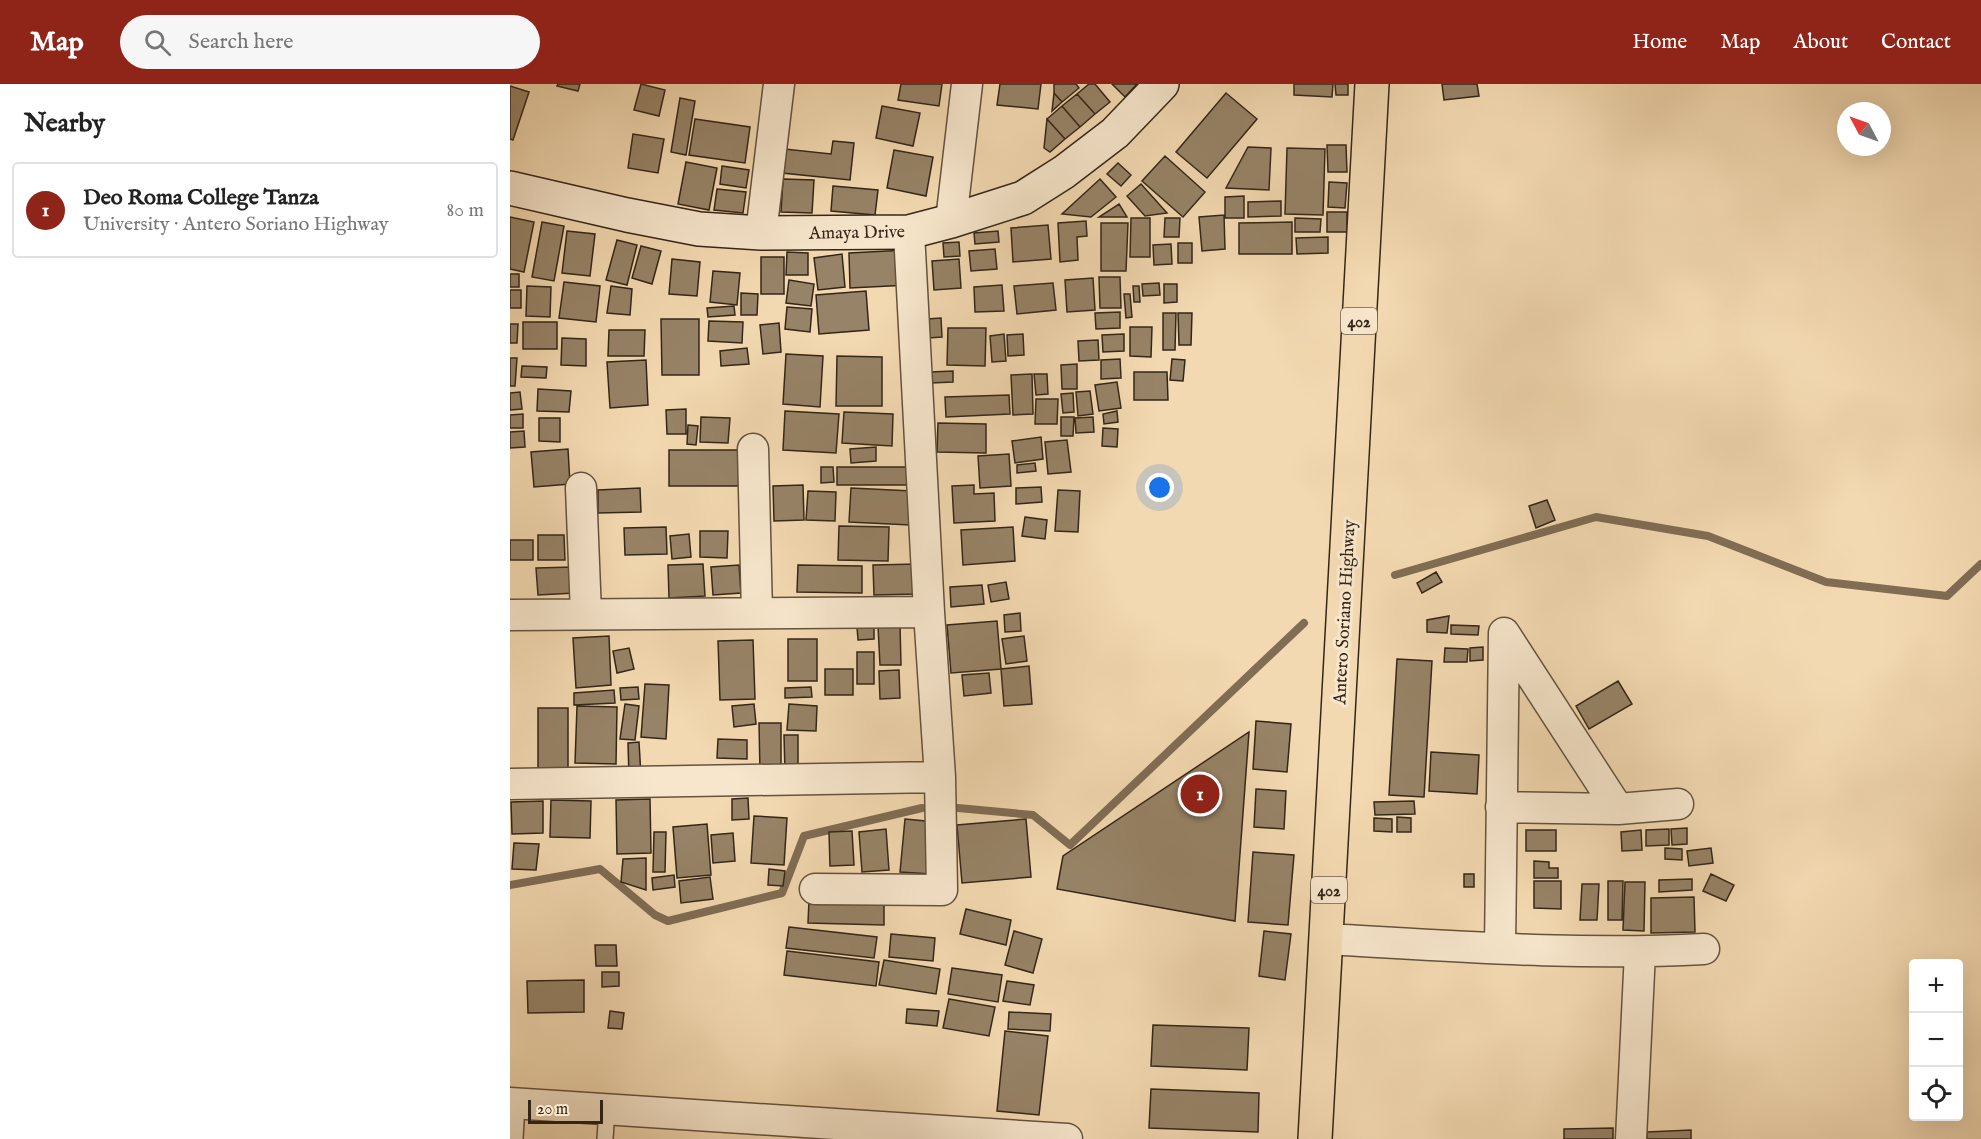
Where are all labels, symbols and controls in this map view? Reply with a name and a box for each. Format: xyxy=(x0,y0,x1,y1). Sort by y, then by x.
search box xyxy=(120,15,540,69)
text: Map xyxy=(30,25,84,60)
icon: search xyxy=(141,26,174,59)
text: Search here xyxy=(189,28,293,56)
text: Home xyxy=(1632,29,1687,56)
text: Map xyxy=(1720,29,1760,56)
text: About xyxy=(1793,29,1848,56)
text: Contact xyxy=(1881,29,1951,56)
north arrow xyxy=(1837,102,1891,156)
text: Nearby xyxy=(24,107,105,140)
text: Deo Roma College Tanza xyxy=(83,184,319,212)
text: 1 xyxy=(42,198,49,223)
text: 80 m xyxy=(447,198,484,223)
text: University · Antero Soriano Highway xyxy=(83,212,389,237)
street label: Amaya Drive xyxy=(808,221,905,246)
road number: 402 xyxy=(1341,308,1377,334)
your location xyxy=(1145,473,1174,502)
street label: Antero Soriano Highway xyxy=(1329,519,1362,706)
pin: 1 xyxy=(1180,772,1220,816)
road number: 402 xyxy=(1311,877,1347,903)
map controls xyxy=(1909,959,1963,1121)
button: + xyxy=(1909,959,1963,1013)
button: − xyxy=(1909,1013,1963,1067)
button: locate xyxy=(1909,1067,1963,1121)
scale bar xyxy=(528,1097,603,1124)
text: 20 m xyxy=(537,1100,568,1120)

